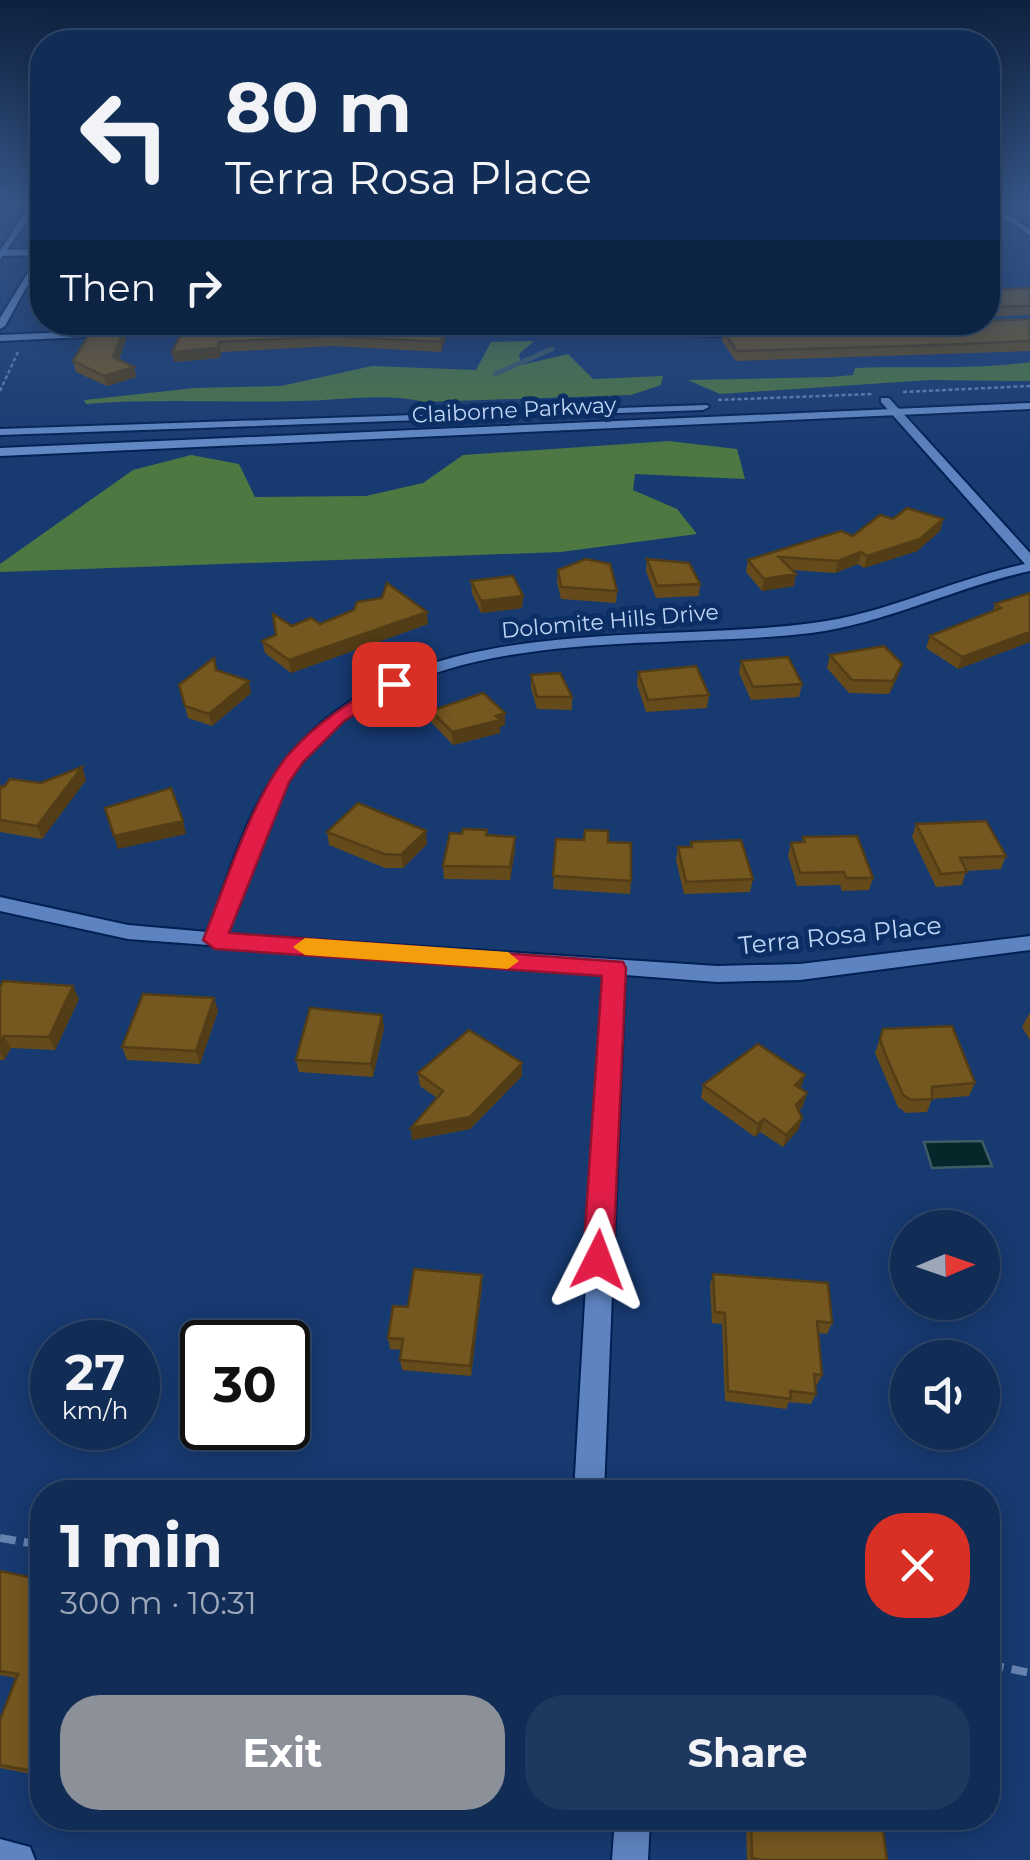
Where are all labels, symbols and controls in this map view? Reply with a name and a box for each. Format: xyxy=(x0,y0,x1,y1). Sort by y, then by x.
text: 80 m xyxy=(225,64,412,150)
icon: left xyxy=(60,70,190,200)
text: Terra Rosa Place xyxy=(225,150,592,205)
icon: right xyxy=(176,260,231,315)
text: Then xyxy=(60,264,156,311)
street label: Claiborne Parkway xyxy=(411,391,617,429)
street label: Dolomite Hills Drive xyxy=(500,598,720,644)
pin xyxy=(352,642,437,727)
icon: arrive xyxy=(367,657,422,712)
street label: Terra Rosa Place xyxy=(737,909,943,961)
position arrow xyxy=(546,1208,650,1312)
north arrow xyxy=(890,1210,1000,1320)
map controls xyxy=(890,1210,1000,1450)
speed limit sign: 30 xyxy=(180,1320,310,1450)
button: sound xyxy=(890,1340,1000,1450)
text: 27 xyxy=(65,1342,125,1403)
text: km/h xyxy=(62,1395,128,1425)
text: 1 min xyxy=(60,1509,223,1582)
button: close xyxy=(865,1513,970,1618)
text: 300 m · 10:31 xyxy=(60,1583,257,1622)
button: Exit xyxy=(60,1695,505,1810)
button: Share xyxy=(525,1695,970,1810)

